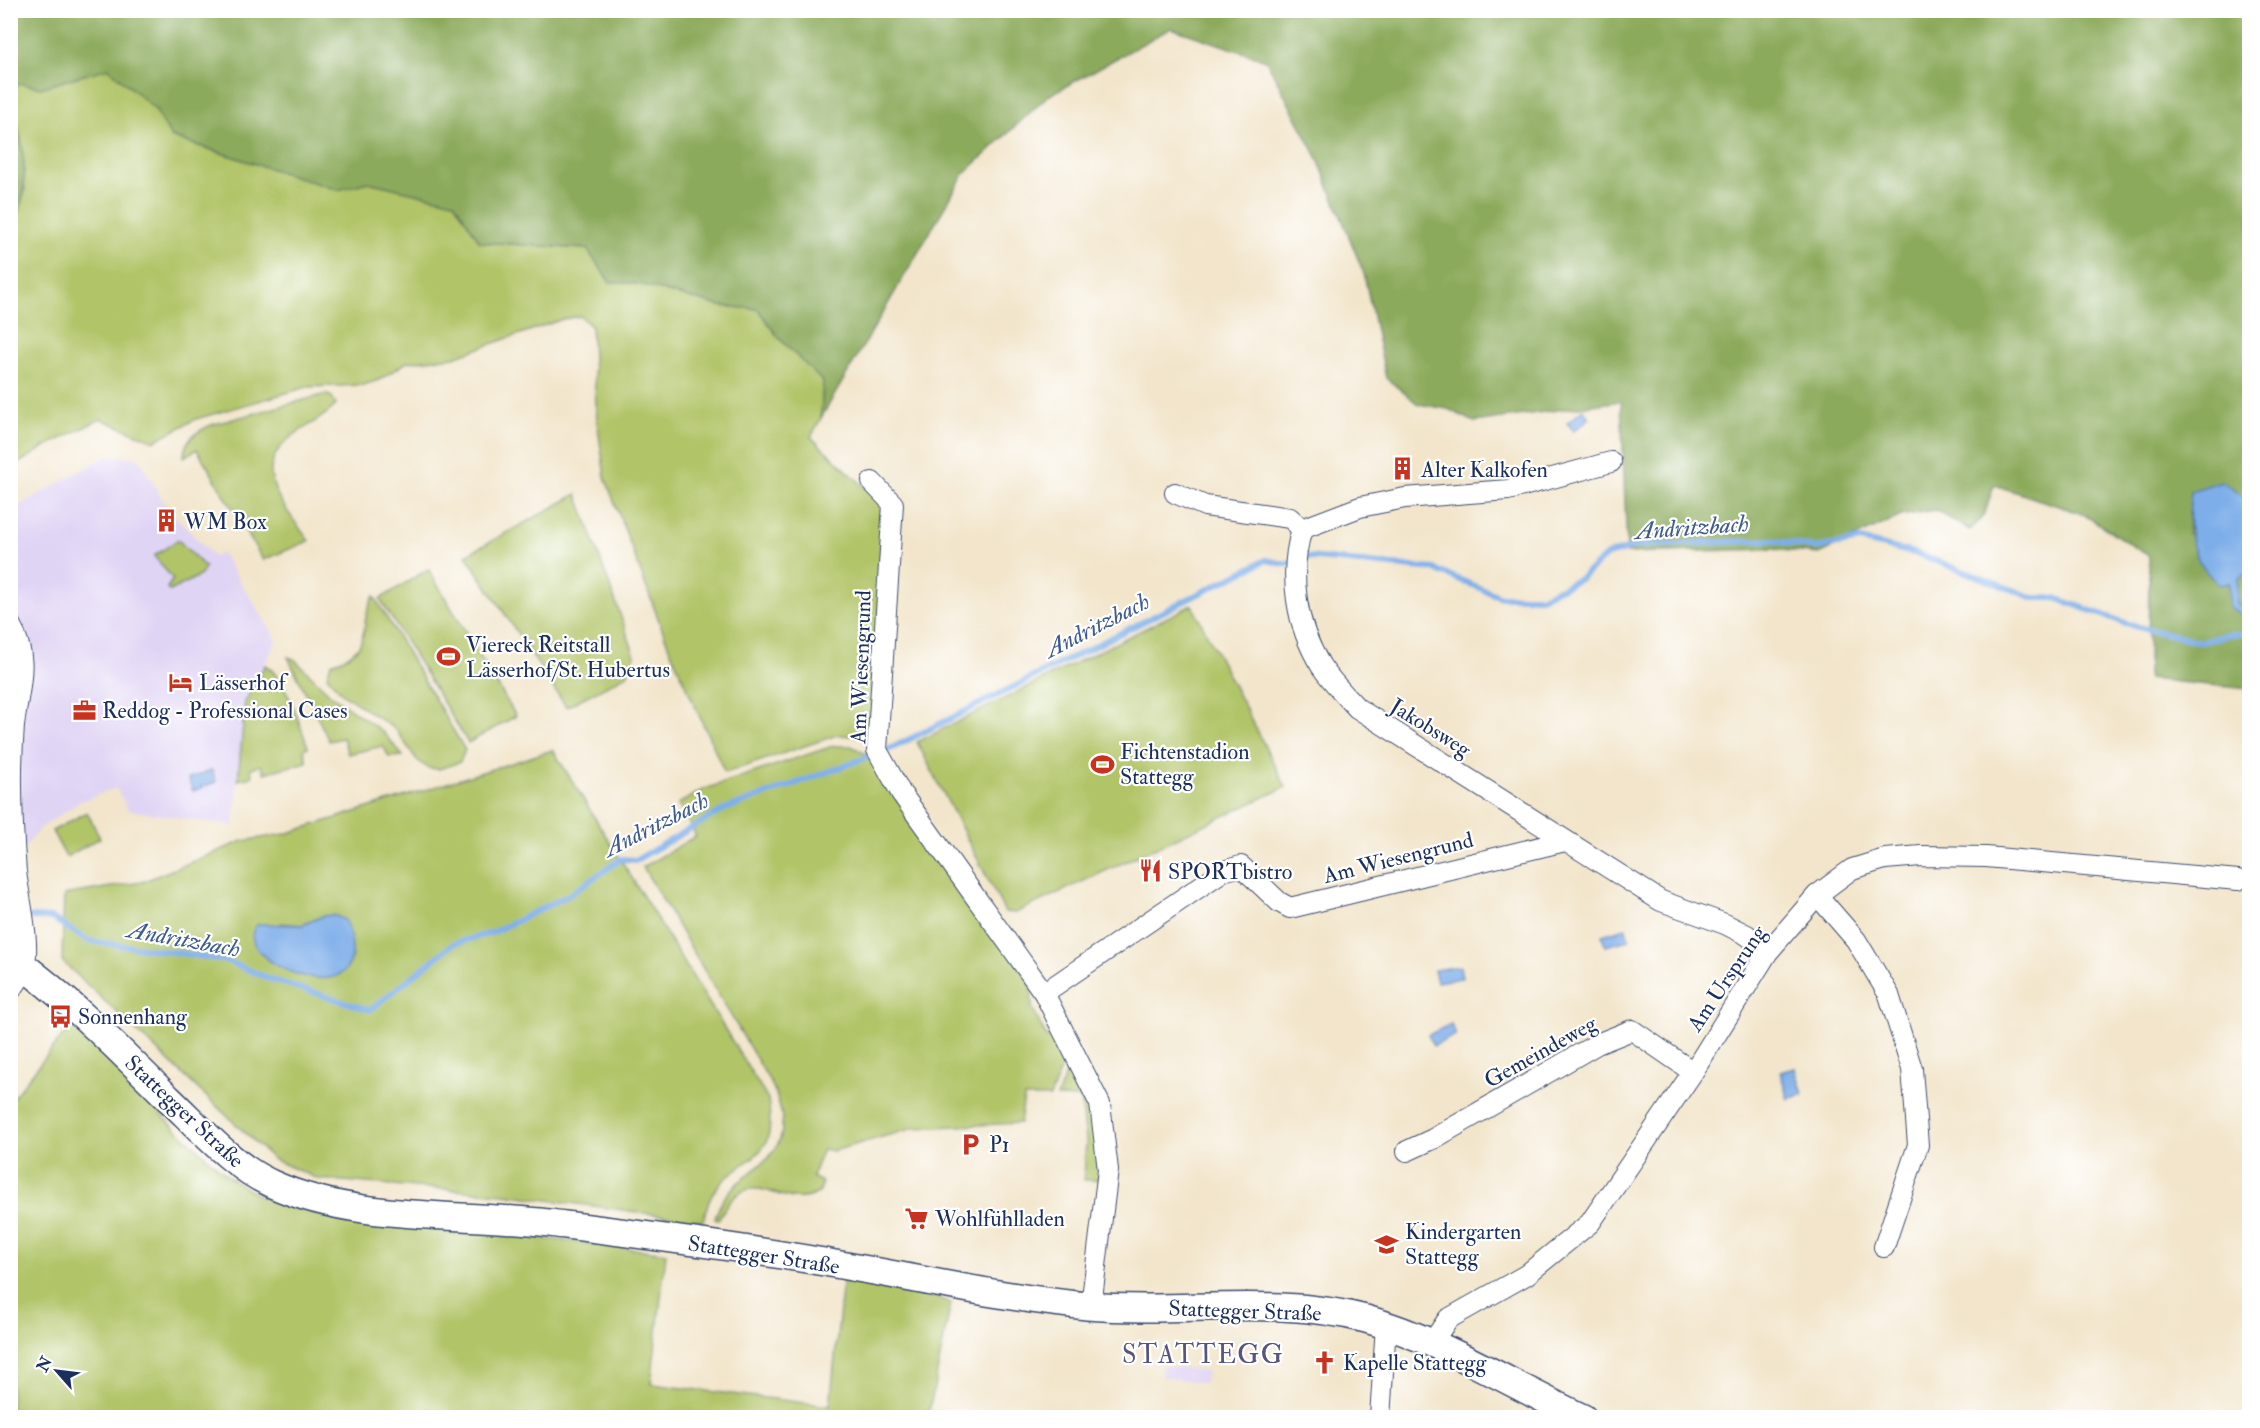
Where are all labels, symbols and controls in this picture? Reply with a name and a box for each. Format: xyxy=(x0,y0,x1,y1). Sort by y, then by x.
building icon: Alter Kalkofen xyxy=(1390,456,1416,482)
place label: Alter Kalkofen xyxy=(1420,456,1548,484)
building icon: WM Box xyxy=(153,508,179,534)
place label: WM Box xyxy=(183,508,267,536)
water label: Andritzbach xyxy=(1631,508,1750,547)
water label: Andritzbach xyxy=(1037,586,1155,666)
street label: Am Wiesengrund xyxy=(844,590,878,745)
place label: Viereck Reitstall Lässerhof/St. Hubertus xyxy=(466,631,670,684)
sports icon: Viereck Reitstall Lässerhof/St. Hubertus xyxy=(435,644,461,670)
hotel icon: Lässerhof xyxy=(168,669,194,695)
place label: Lässerhof xyxy=(199,669,289,697)
street label: Jakobsweg xyxy=(1384,692,1477,764)
office icon: Reddog - Professional Cases xyxy=(71,697,97,723)
place label: Reddog - Professional Cases xyxy=(102,697,347,725)
place label: Fichtenstadion Stattegg xyxy=(1120,738,1250,791)
sports icon: Fichtenstadion Stattegg xyxy=(1089,751,1115,777)
water label: Andritzbach xyxy=(596,785,714,865)
street label: Am Wiesengrund xyxy=(1319,826,1476,890)
restaurant icon: SPORTbistro xyxy=(1137,858,1163,884)
place label: SPORTbistro xyxy=(1168,858,1292,886)
water label: Andritzbach xyxy=(122,914,243,965)
street label: Am Ursprung xyxy=(1681,919,1774,1038)
bus stop icon: Sonnenhang xyxy=(47,1003,73,1029)
place label: Sonnenhang xyxy=(78,1003,188,1031)
street label: Gemeindeweg xyxy=(1479,1009,1603,1094)
street label: Stattegger Straße xyxy=(119,1049,250,1174)
parking icon: P1 xyxy=(958,1131,984,1157)
place label: P1 xyxy=(989,1131,1010,1159)
supermarket icon: Wohlfühlladen xyxy=(904,1205,930,1231)
place label: Wohlfühlladen xyxy=(934,1205,1065,1233)
place label: Kindergarten Stattegg xyxy=(1405,1218,1521,1271)
street label: Stattegger Straße xyxy=(686,1229,842,1281)
school or university icon: Kindergarten Stattegg xyxy=(1374,1231,1400,1257)
street label: Stattegger Straße xyxy=(1168,1294,1322,1328)
district label: STATTEGG xyxy=(1122,1339,1284,1371)
north arrow xyxy=(27,1341,87,1401)
church icon: Kapelle Stattegg xyxy=(1312,1349,1338,1375)
place label: Kapelle Stattegg xyxy=(1343,1349,1487,1378)
text: N xyxy=(32,1353,57,1376)

